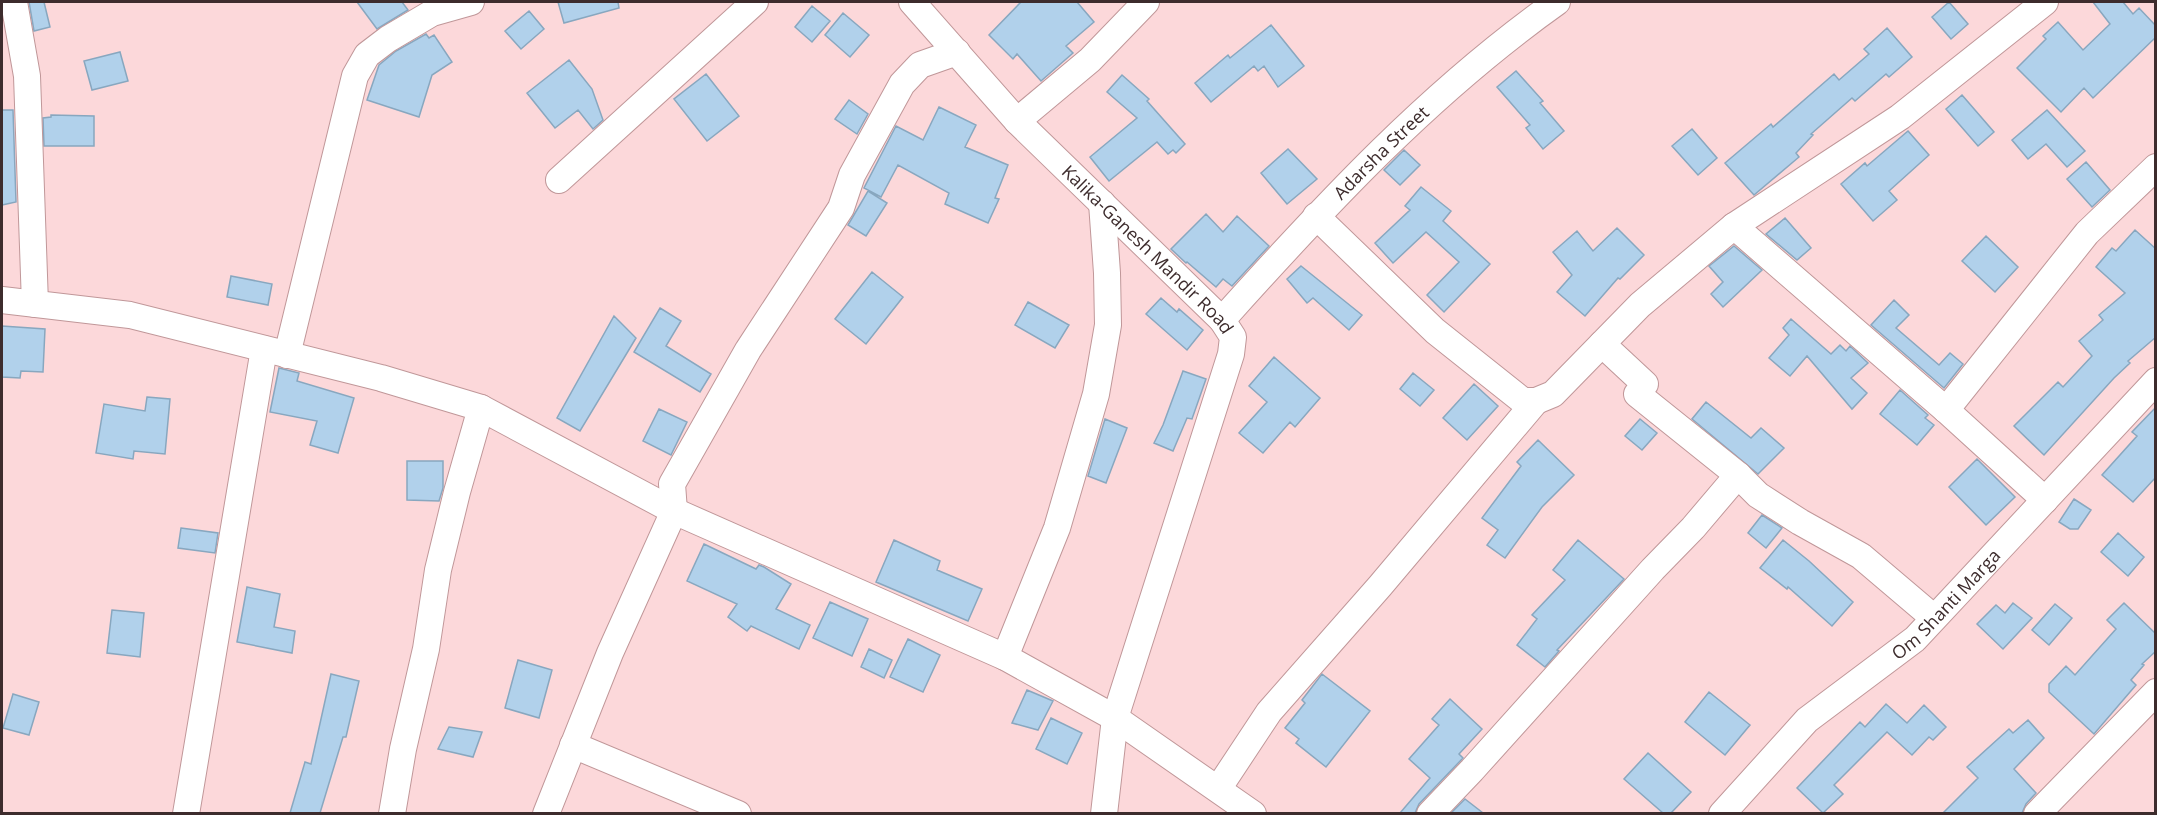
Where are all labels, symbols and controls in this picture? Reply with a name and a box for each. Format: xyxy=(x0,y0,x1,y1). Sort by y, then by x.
street label: Adarsha Street xyxy=(1328,100,1434,204)
street label: Kalika-Ganesh Mandir Road xyxy=(1057,159,1239,338)
street label: Om Shanti Marga xyxy=(1886,544,2005,665)

